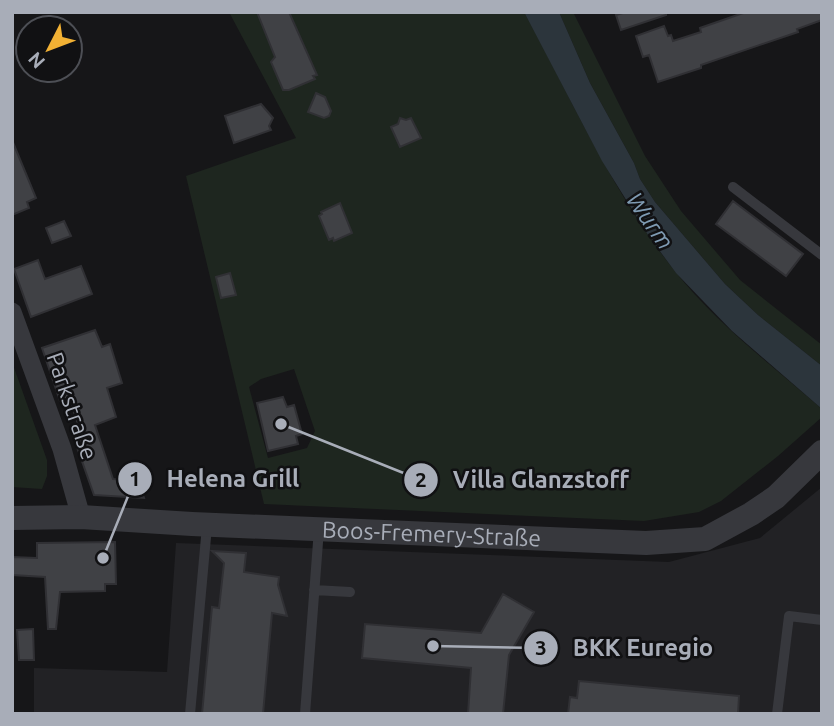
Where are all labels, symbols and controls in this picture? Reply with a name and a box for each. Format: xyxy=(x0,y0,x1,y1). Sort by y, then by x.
north arrow xyxy=(14,14,84,84)
text: N xyxy=(23,48,49,73)
water label: Wurm xyxy=(621,187,680,254)
street label: Parkstraße xyxy=(42,349,102,463)
callout: Helena Grill xyxy=(117,456,313,501)
callout: Villa Glanzstoff xyxy=(403,458,643,503)
text: Helena Grill xyxy=(167,465,299,492)
text: 1 xyxy=(129,466,141,490)
text: Villa Glanzstoff xyxy=(453,466,629,493)
text: 2 xyxy=(415,467,427,491)
street label: Boos-Fremery-Straße xyxy=(322,516,542,551)
callout: BKK Euregio xyxy=(523,625,727,670)
text: BKK Euregio xyxy=(573,634,713,661)
text: 3 xyxy=(535,635,547,659)

